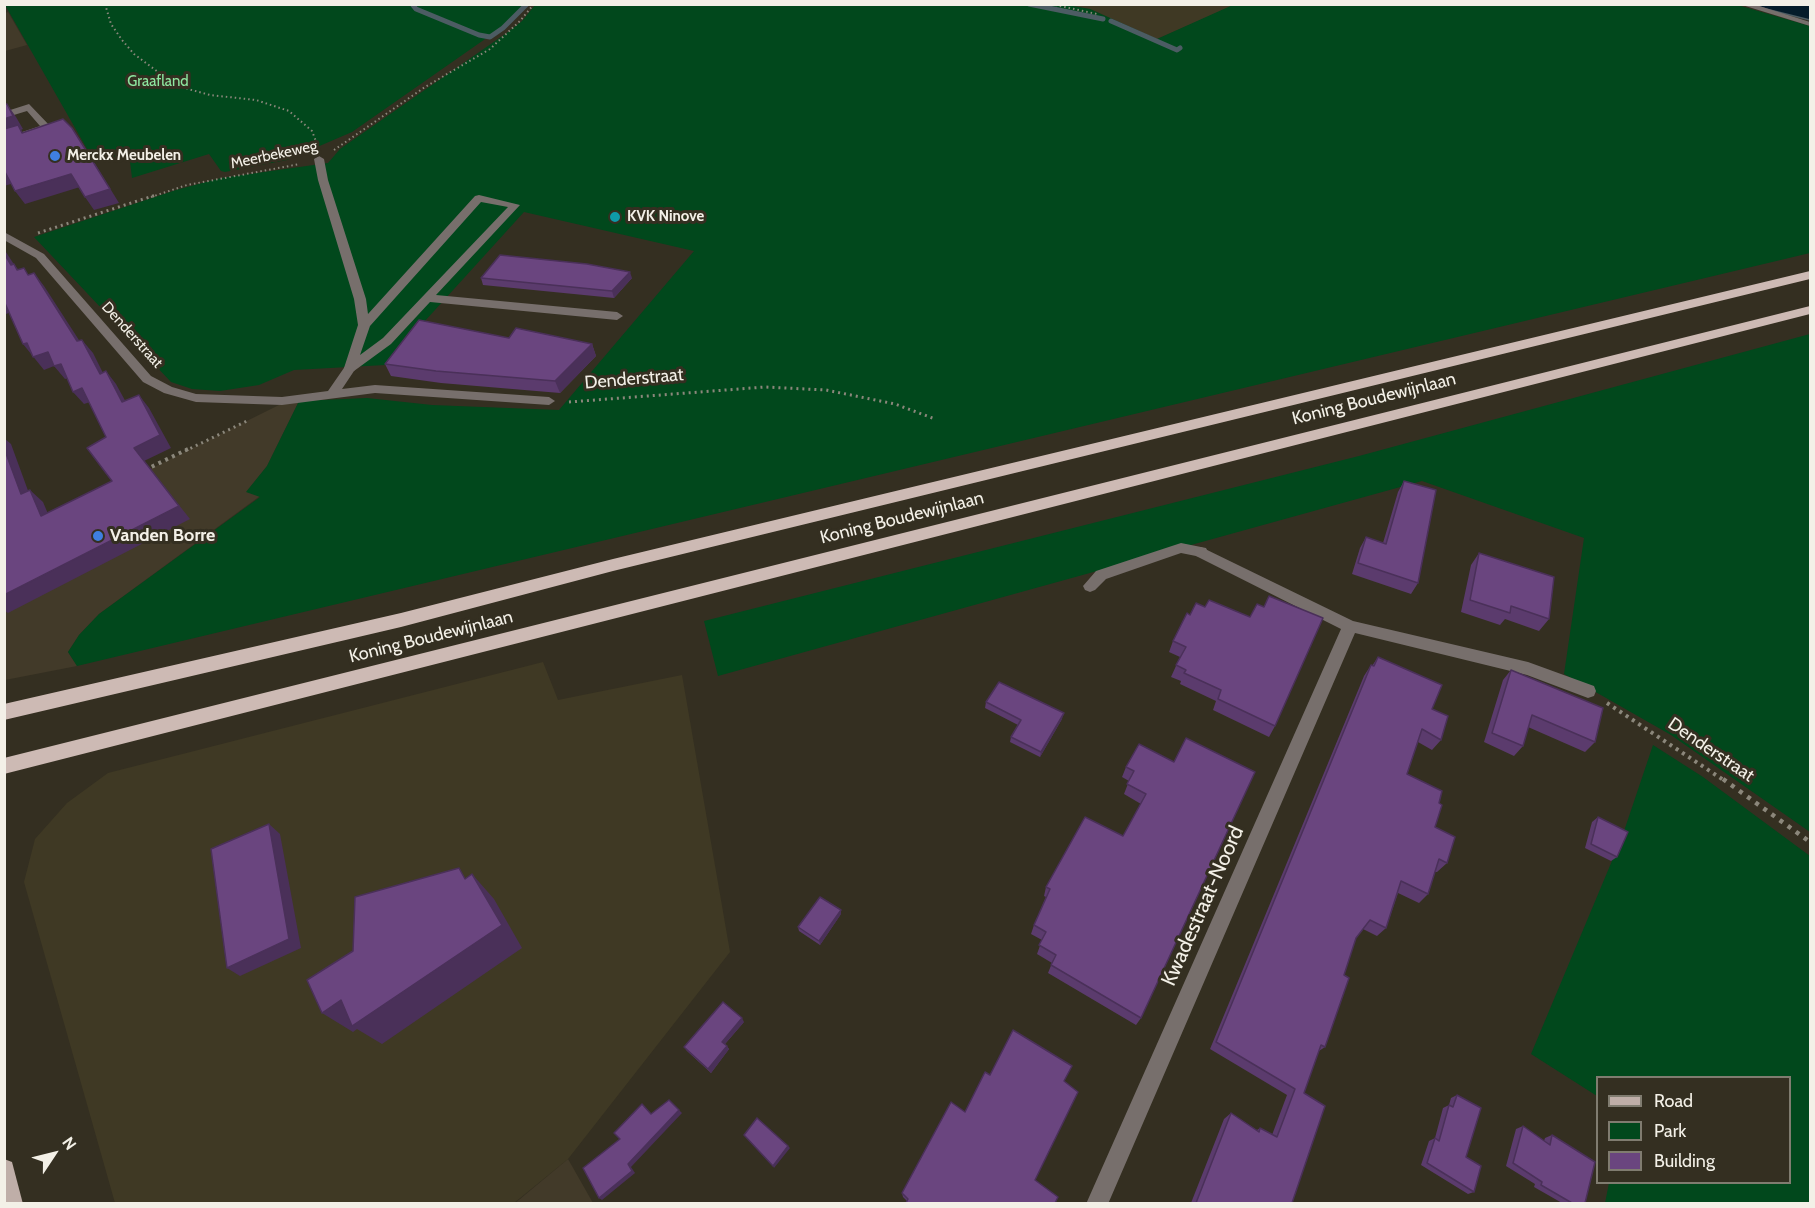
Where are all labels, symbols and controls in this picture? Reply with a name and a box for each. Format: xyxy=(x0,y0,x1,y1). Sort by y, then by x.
park label: Graafland xyxy=(127,73,189,91)
street label: Meerbekeweg xyxy=(229,137,319,173)
place label: Merckx Meubelen xyxy=(67,147,181,165)
marker: Merckx Meubelen xyxy=(48,149,62,163)
place label: KVK Ninove xyxy=(627,208,704,226)
marker: KVK Ninove xyxy=(608,210,622,224)
street label: Denderstraat xyxy=(98,298,166,372)
street label: Denderstraat xyxy=(584,364,684,394)
street label: Koning Boudewijnlaan xyxy=(1290,368,1458,430)
street label: Koning Boudewijnlaan xyxy=(818,487,986,549)
place label: Vanden Borre xyxy=(110,525,215,547)
marker: Vanden Borre xyxy=(91,529,105,543)
street label: Koning Boudewijnlaan xyxy=(347,606,515,668)
street label: Denderstraat xyxy=(1664,713,1758,787)
street label: Kwadestraat-Noord xyxy=(1156,822,1250,990)
legend xyxy=(1596,1076,1791,1184)
text: Road xyxy=(1654,1090,1693,1112)
text: Park xyxy=(1654,1120,1686,1142)
north arrow xyxy=(24,1124,84,1184)
text: N xyxy=(58,1133,80,1153)
text: Building xyxy=(1654,1150,1715,1172)

